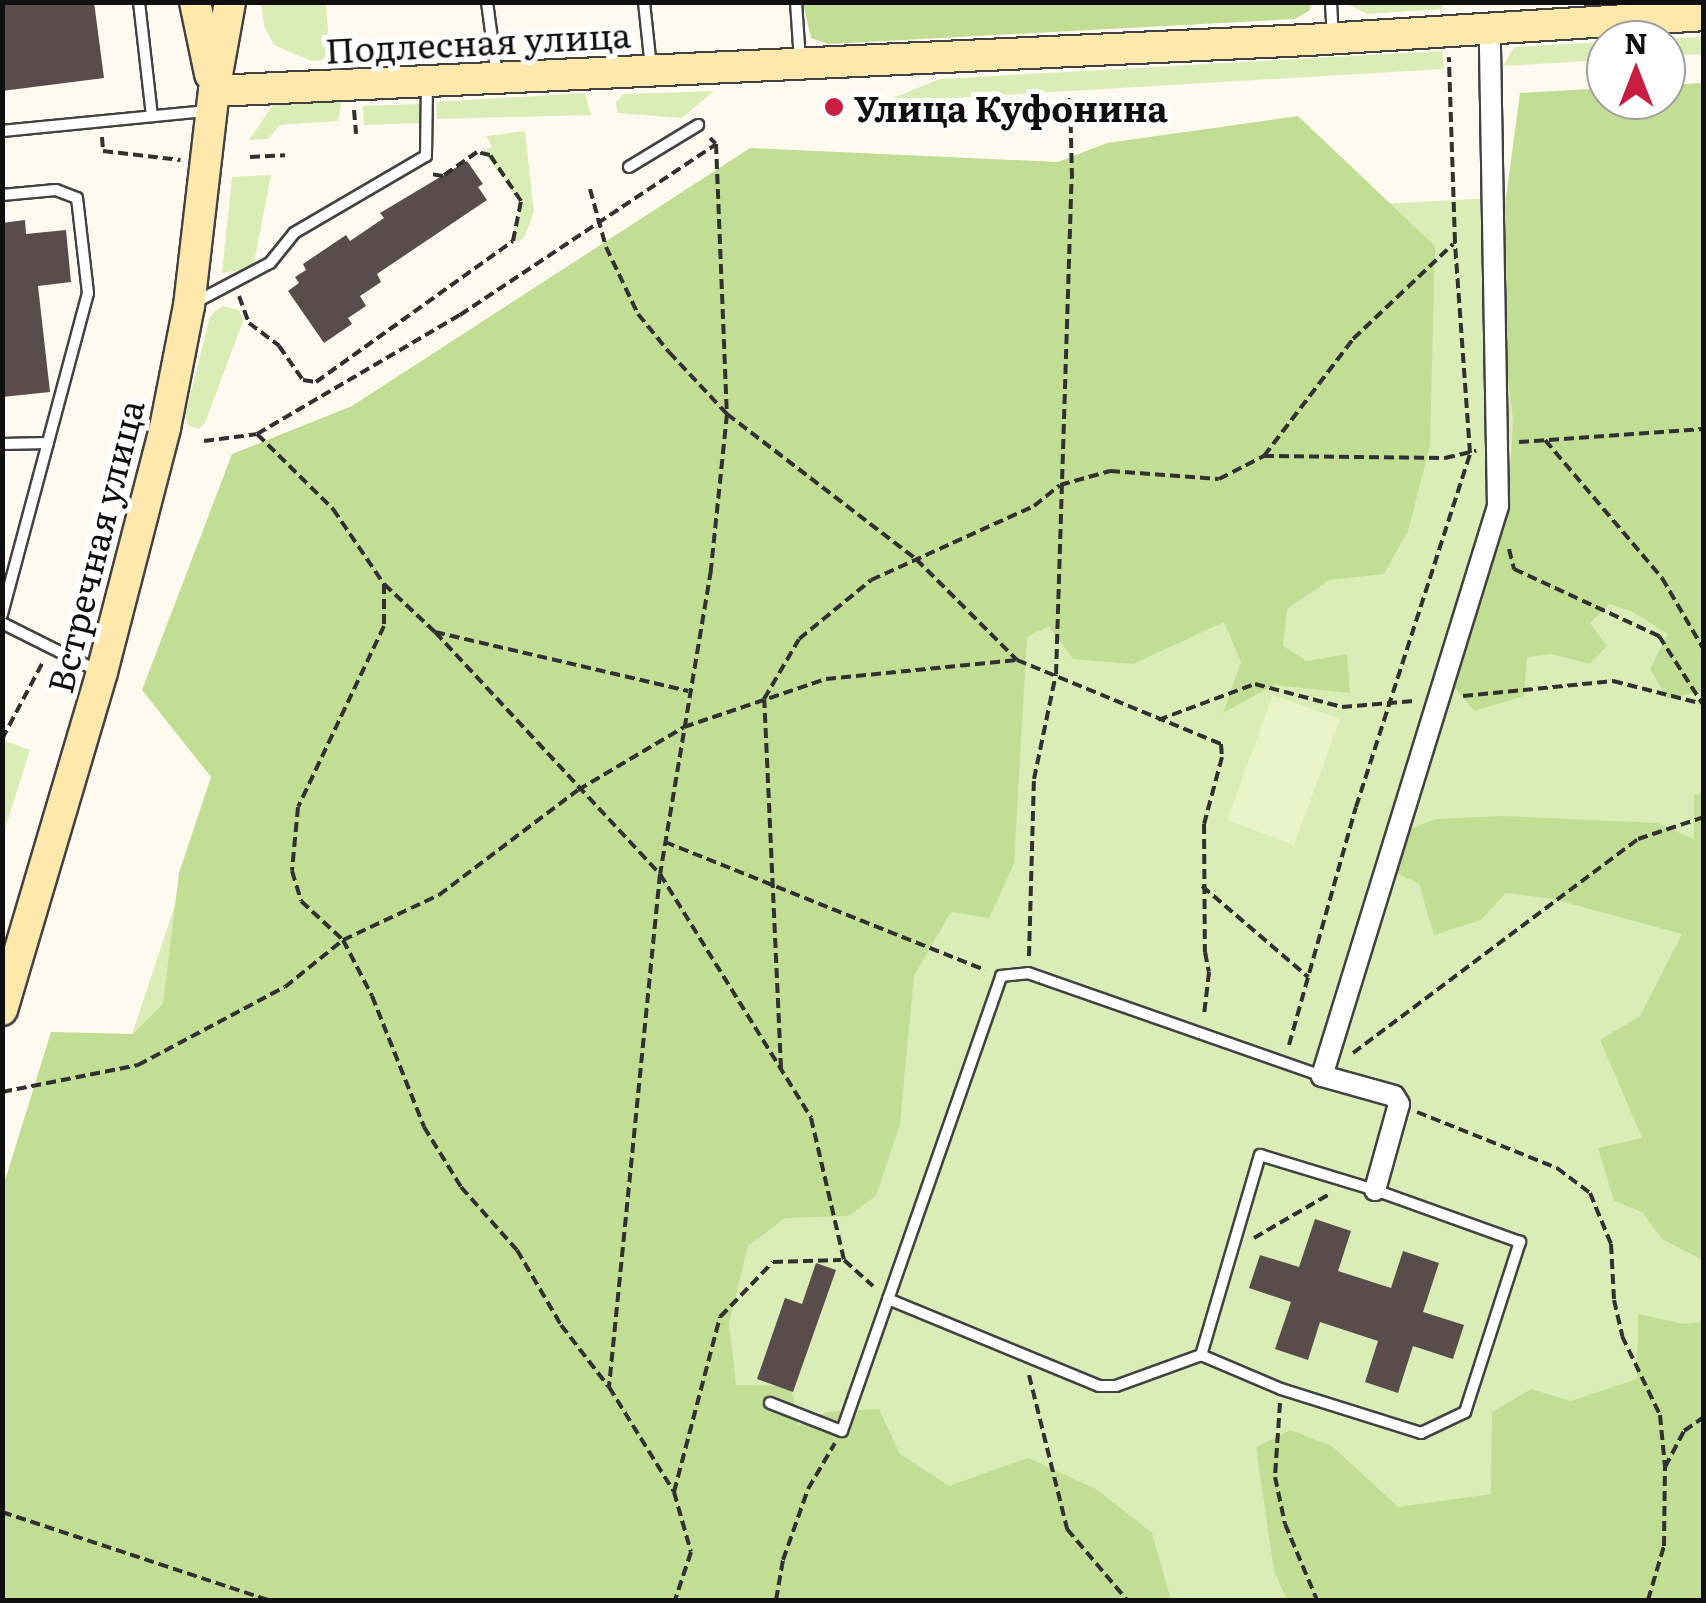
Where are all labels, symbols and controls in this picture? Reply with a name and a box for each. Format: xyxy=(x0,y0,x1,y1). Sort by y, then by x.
street label: Подлесная улица xyxy=(324,12,632,70)
north arrow xyxy=(1586,20,1686,120)
text: N xyxy=(1624,21,1648,63)
place label: Улица Куфонина xyxy=(854,86,1168,128)
marker: Улица Куфонина xyxy=(823,96,845,118)
street label: Встречная улица xyxy=(37,395,151,697)

